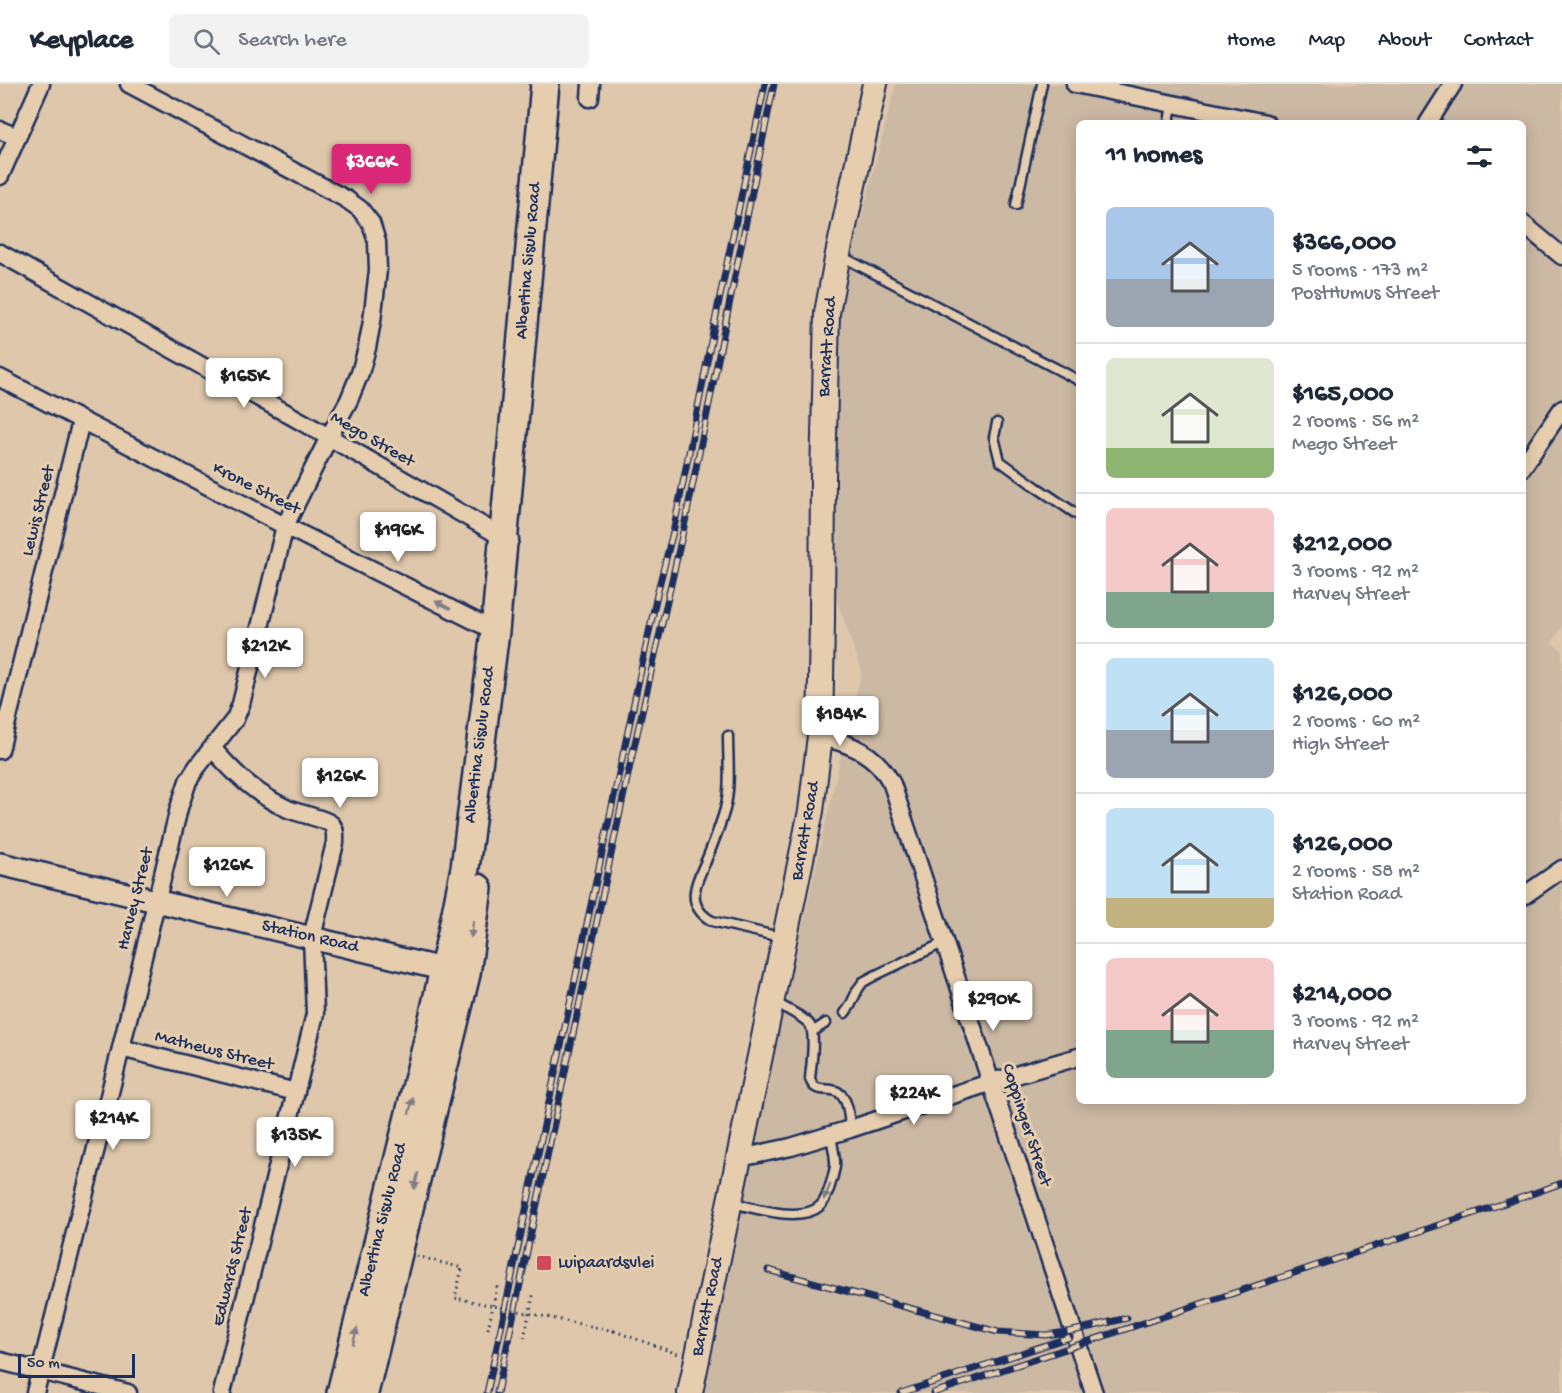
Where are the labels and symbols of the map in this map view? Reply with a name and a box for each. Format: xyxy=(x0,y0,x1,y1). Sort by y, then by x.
pin: $366K xyxy=(329,144,413,195)
street label: Albertina Sisulu Road xyxy=(512,180,546,340)
street label: Barratt Road xyxy=(814,295,842,399)
pin: $165K xyxy=(202,358,286,409)
street label: Mego Street xyxy=(326,408,419,473)
street label: Krone Street xyxy=(209,458,305,521)
street label: Lewis Street xyxy=(18,462,61,558)
pin: $196K xyxy=(356,512,440,563)
one-way arrow xyxy=(434,600,451,609)
pin: $212K xyxy=(223,628,307,679)
street label: Albertina Sisulu Road xyxy=(460,664,500,824)
pin: $184K xyxy=(798,696,882,747)
pin: $126K xyxy=(298,758,382,809)
street label: Barratt Road xyxy=(787,778,825,883)
street label: Harvey Street xyxy=(113,844,159,952)
pin: $126K xyxy=(185,847,269,898)
street label: Station Road xyxy=(260,916,362,959)
one-way arrow xyxy=(468,920,477,939)
pin: $290K xyxy=(951,981,1035,1032)
street label: Mathews Street xyxy=(152,1026,277,1076)
street label: Coppinger Street xyxy=(996,1061,1056,1190)
pin: $224K xyxy=(872,1075,956,1126)
one-way arrow xyxy=(407,1097,417,1115)
pin: $214K xyxy=(71,1100,155,1151)
pin: $135K xyxy=(253,1117,337,1168)
street label: Albertina Sisulu Road xyxy=(354,1140,413,1299)
one-way arrow xyxy=(410,1171,420,1190)
one-way arrow xyxy=(822,1183,832,1201)
street label: Edwards Street xyxy=(208,1204,258,1328)
place label: Luipaardsvlei xyxy=(558,1253,655,1274)
marker: Luipaardsvlei xyxy=(535,1254,553,1272)
street label: Barratt Road xyxy=(687,1254,729,1359)
one-way arrow xyxy=(350,1327,360,1345)
scale bar xyxy=(18,1351,135,1378)

